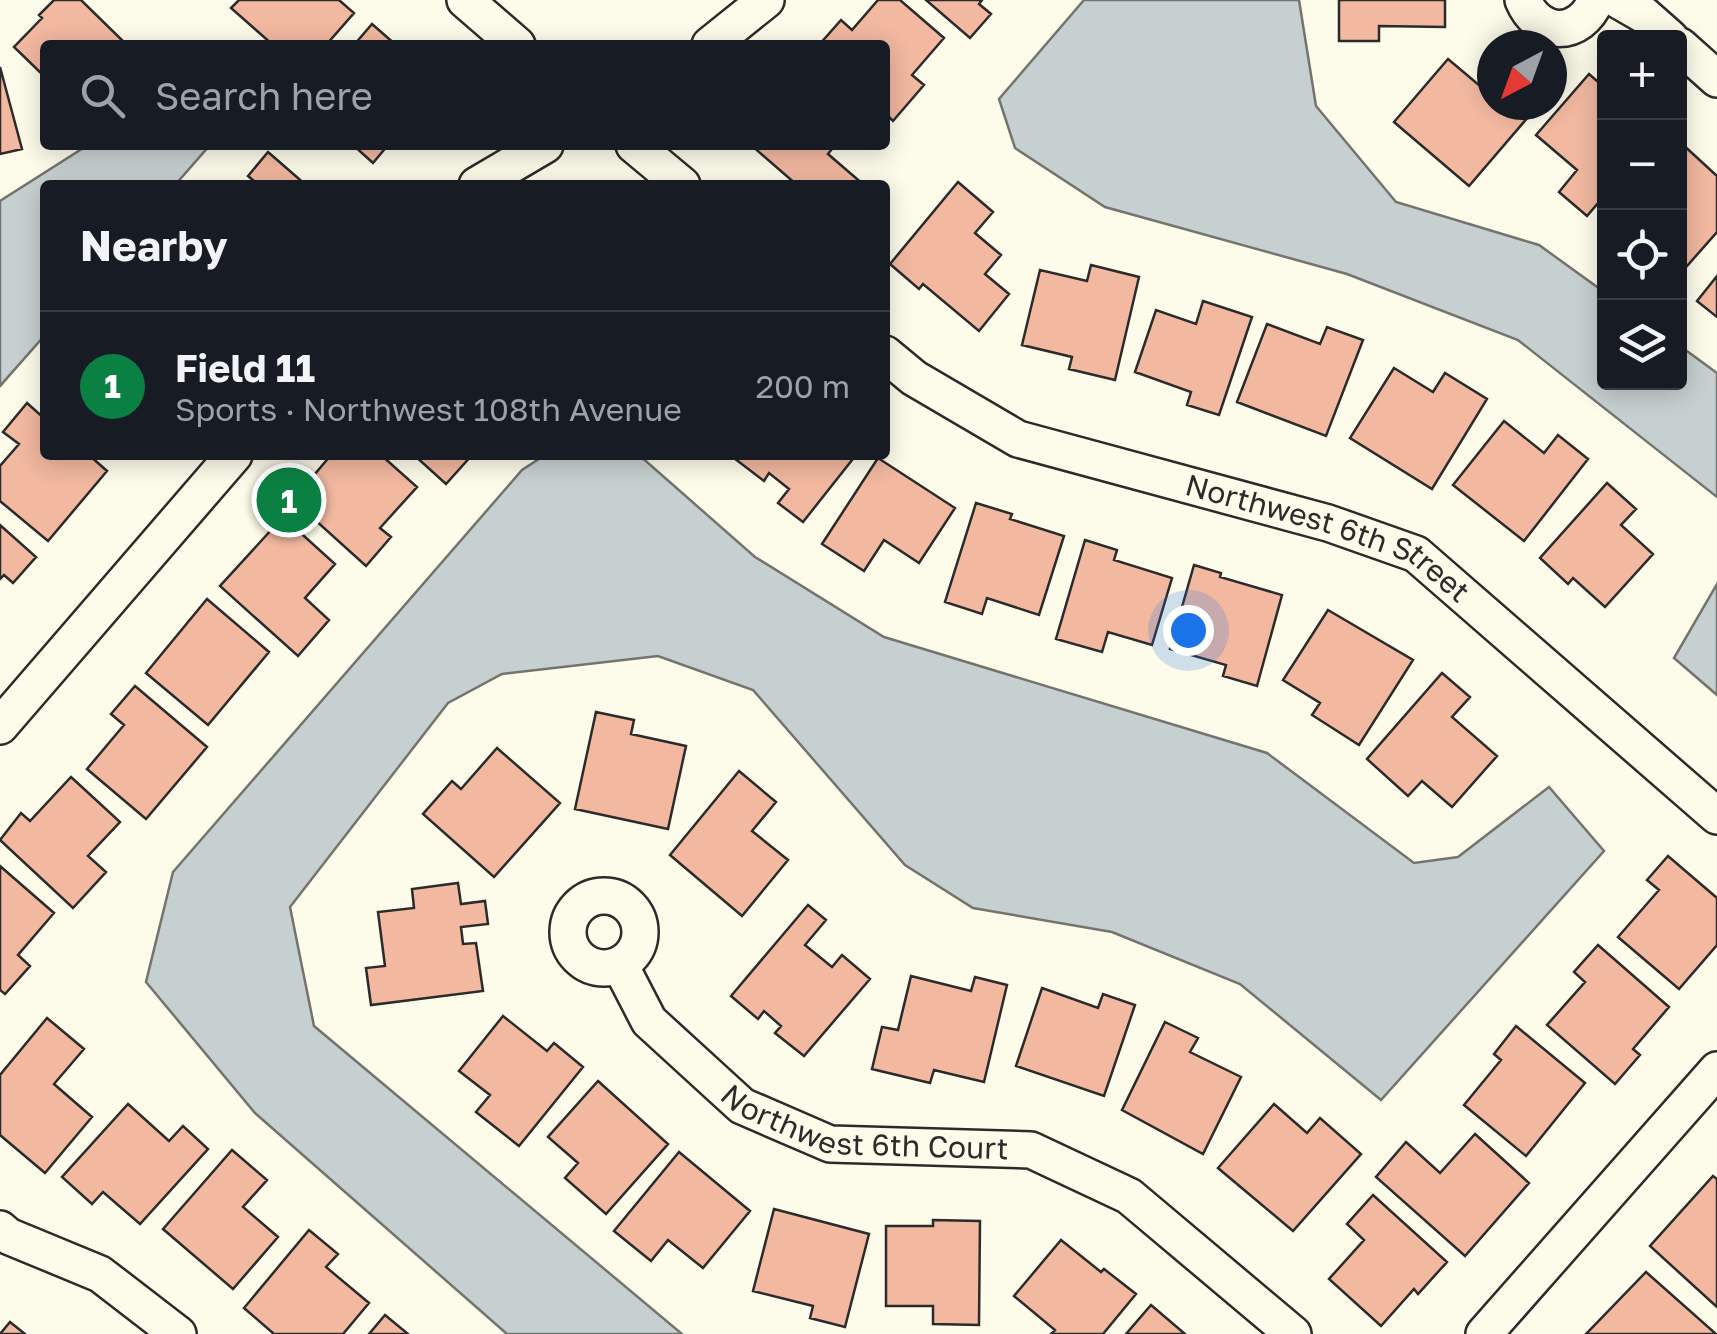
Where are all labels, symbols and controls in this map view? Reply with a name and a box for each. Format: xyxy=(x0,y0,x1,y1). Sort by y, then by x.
north arrow xyxy=(1477,30,1567,120)
map controls xyxy=(1597,30,1687,390)
button: + xyxy=(1597,30,1687,120)
search box xyxy=(40,40,890,150)
icon: search xyxy=(75,68,130,123)
text: Search here xyxy=(155,73,373,118)
button: − xyxy=(1597,120,1687,210)
button: locate xyxy=(1597,210,1687,300)
text: Nearby xyxy=(80,220,228,270)
button: layers xyxy=(1597,300,1687,390)
text: Field 11 xyxy=(175,345,315,390)
text: 1 xyxy=(104,367,121,405)
text: 200 m xyxy=(755,367,850,405)
text: Sports · Northwest 108th Avenue xyxy=(175,390,682,428)
pin: 1 xyxy=(256,462,322,538)
street label: Northwest 6th Street xyxy=(1182,466,1477,609)
your location xyxy=(1163,605,1214,656)
street label: Northwest 6th Court xyxy=(714,1077,1009,1166)

